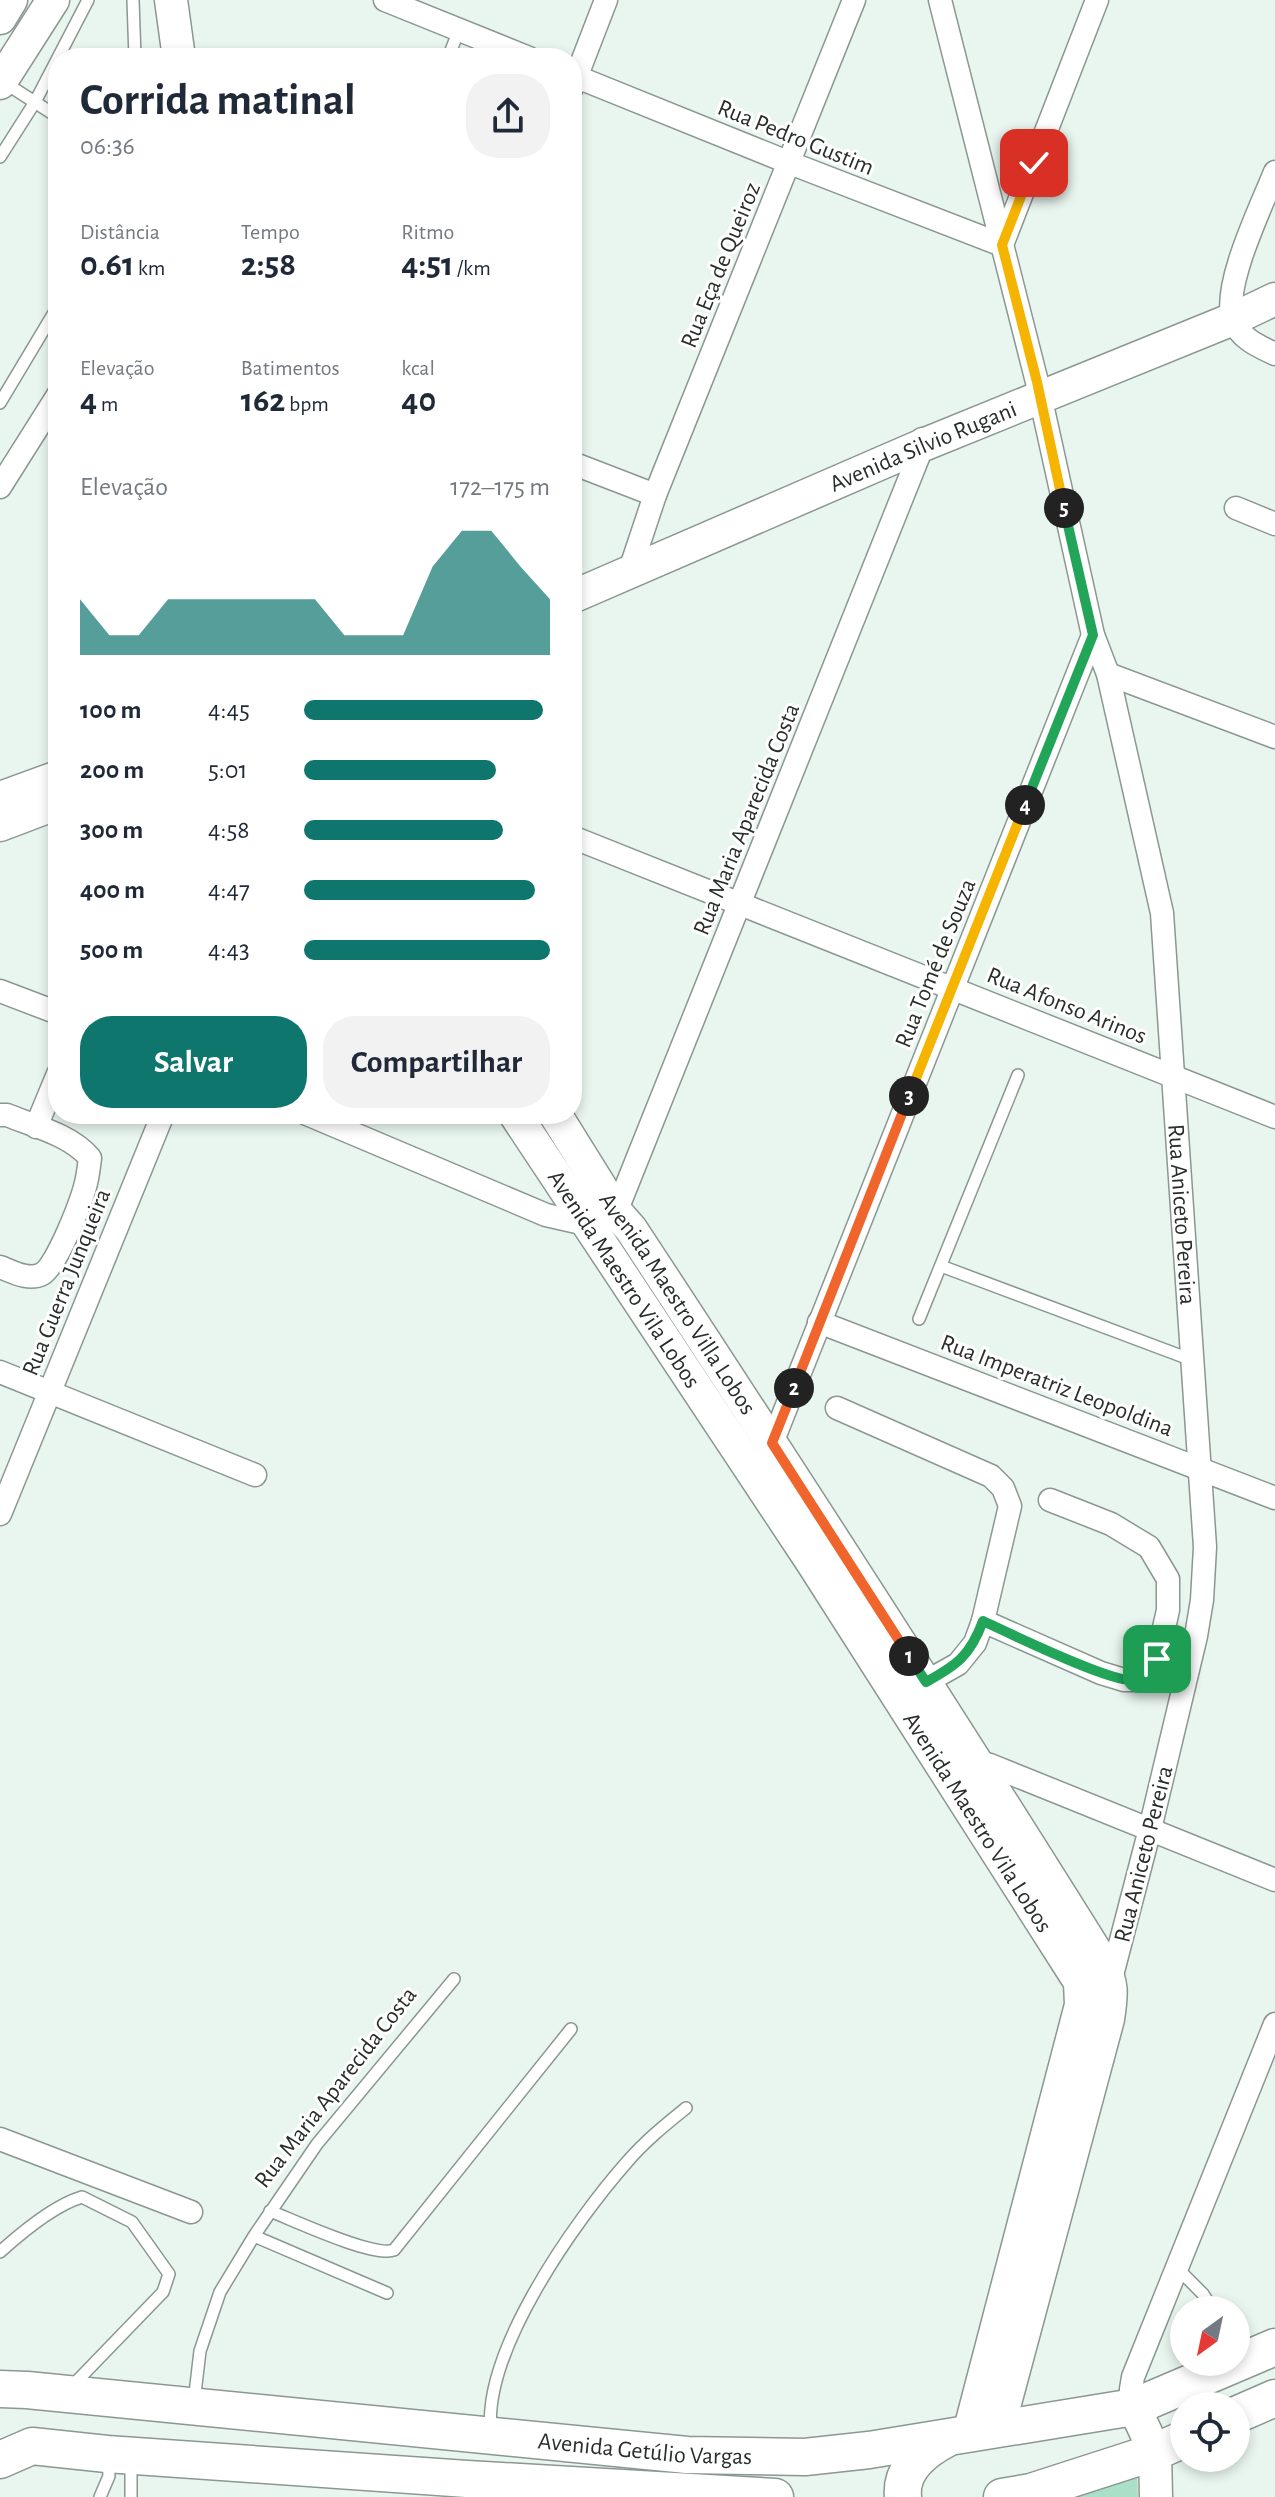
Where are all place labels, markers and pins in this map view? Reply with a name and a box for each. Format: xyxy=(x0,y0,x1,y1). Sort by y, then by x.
pin xyxy=(1000,129,1068,197)
pin: 5 xyxy=(1044,488,1084,528)
pin: 4 xyxy=(1005,785,1045,825)
pin: 3 xyxy=(889,1076,929,1116)
pin: 2 xyxy=(774,1368,814,1408)
pin xyxy=(1123,1625,1191,1693)
pin: 1 xyxy=(889,1636,929,1676)

